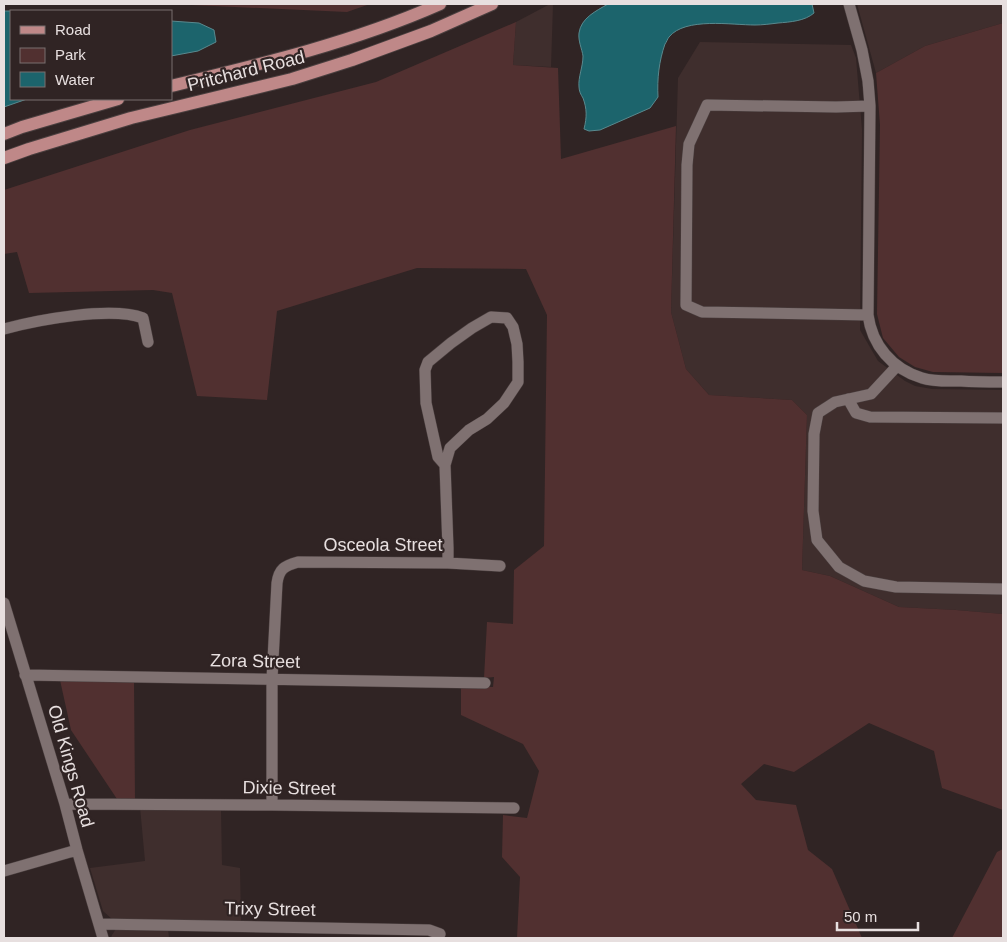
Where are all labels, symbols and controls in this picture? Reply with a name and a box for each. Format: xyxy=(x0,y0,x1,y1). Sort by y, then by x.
legend xyxy=(10,10,172,100)
text: Road xyxy=(55,21,91,38)
text: Park xyxy=(55,46,86,63)
street label: Pritchard Road xyxy=(185,47,307,95)
text: Water xyxy=(55,71,94,88)
street label: Osceola Street xyxy=(323,535,443,555)
street label: Zora Street xyxy=(210,650,300,672)
street label: Old Kings Road xyxy=(44,703,98,829)
street label: Dixie Street xyxy=(242,777,336,799)
street label: Trixy Street xyxy=(224,898,316,920)
scale bar xyxy=(837,900,918,932)
text: 50 m xyxy=(844,908,877,925)

